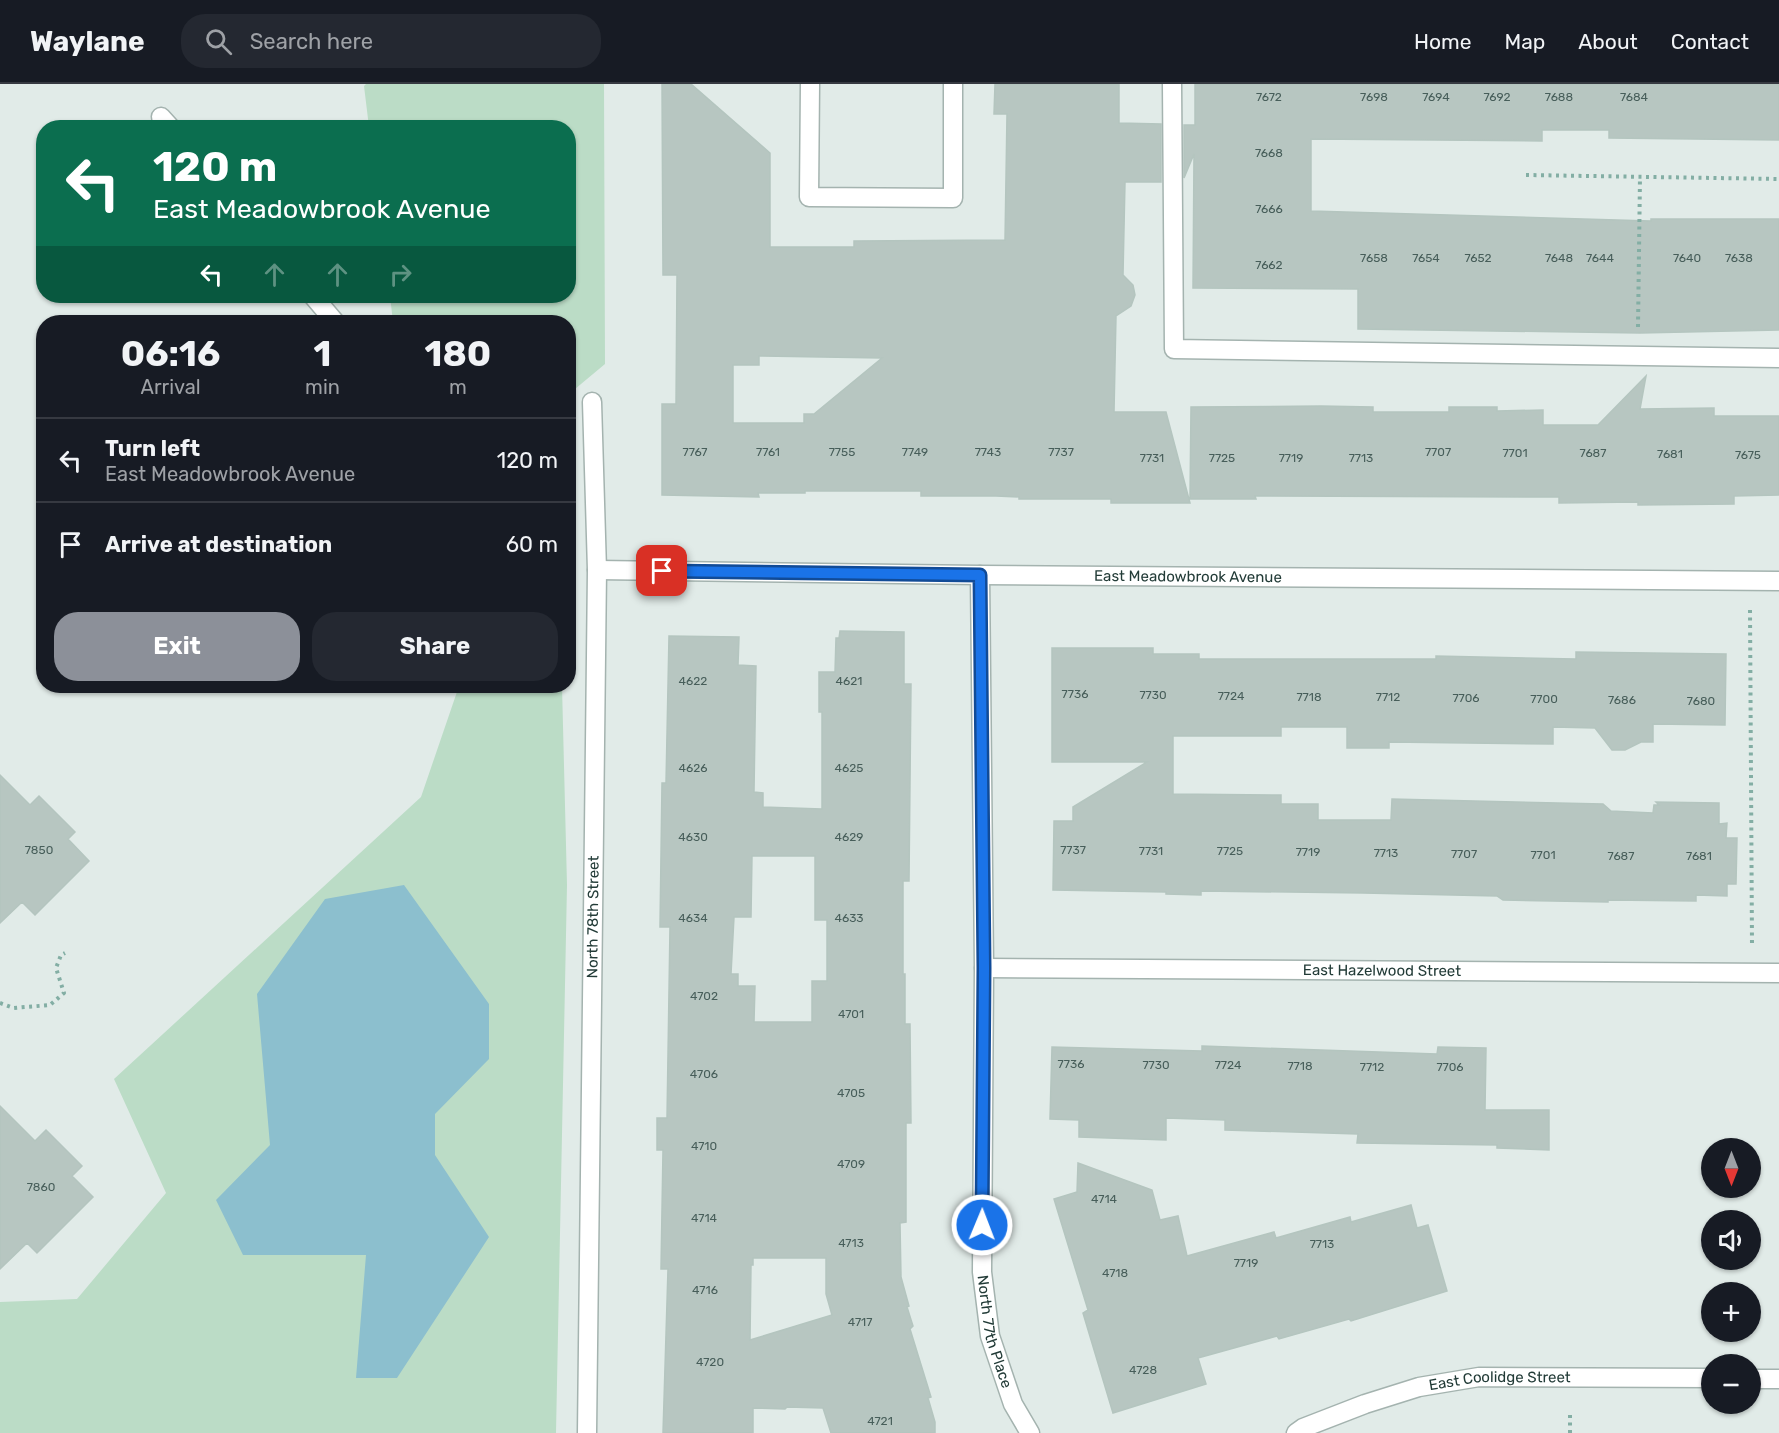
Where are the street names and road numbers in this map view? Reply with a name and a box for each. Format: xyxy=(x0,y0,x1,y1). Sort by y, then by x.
street label: East Meadowbrook Avenue xyxy=(1094,567,1282,586)
street label: North 78th Street xyxy=(583,855,603,979)
street label: East Hazelwood Street xyxy=(1303,961,1461,980)
street label: North 77th Place xyxy=(973,1274,1016,1390)
street label: East Coolidge Street xyxy=(1427,1368,1571,1394)

